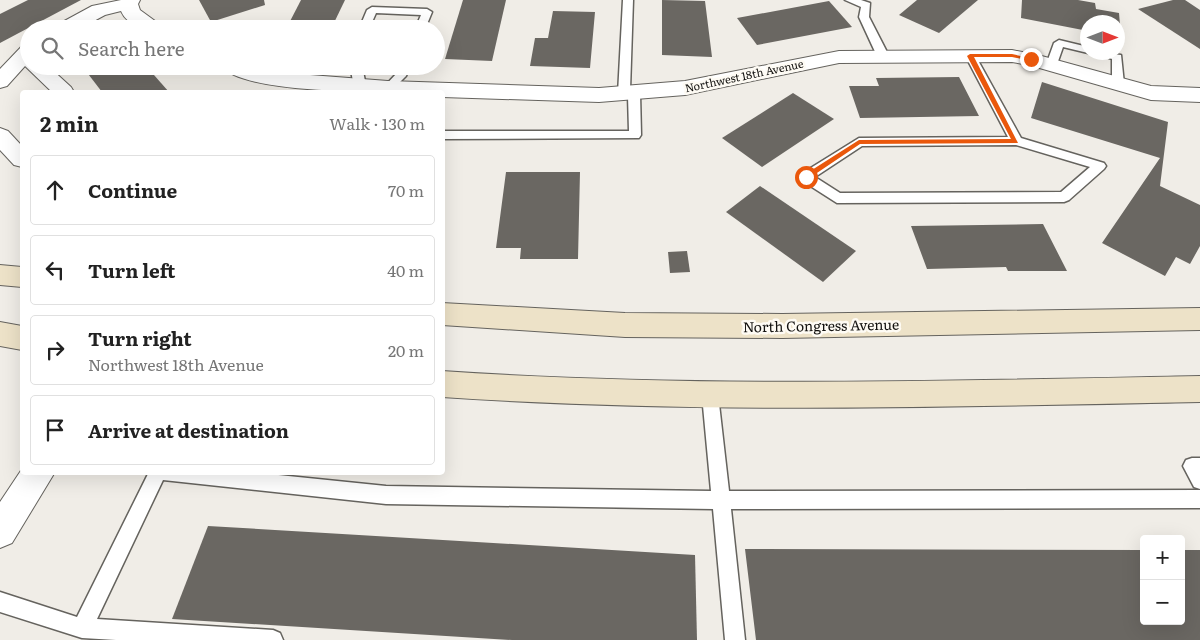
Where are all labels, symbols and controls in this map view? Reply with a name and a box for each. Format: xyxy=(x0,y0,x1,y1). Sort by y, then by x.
north arrow xyxy=(1080,15,1125,60)
search box xyxy=(20,20,445,75)
icon: search xyxy=(38,34,66,62)
text: Search here xyxy=(78,34,185,62)
route end xyxy=(1020,48,1043,71)
street label: Northwest 18th Avenue xyxy=(683,55,805,95)
text: 2 min xyxy=(40,107,99,138)
text: Walk · 130 m xyxy=(329,111,425,135)
route start xyxy=(795,166,818,189)
icon: ahead xyxy=(41,176,69,204)
text: Continue xyxy=(88,176,177,204)
text: 70 m xyxy=(388,178,424,202)
icon: left xyxy=(41,256,69,284)
text: Turn left xyxy=(88,256,175,284)
text: 40 m xyxy=(387,258,424,282)
street label: North Congress Avenue xyxy=(743,314,899,336)
text: Turn right xyxy=(88,324,192,352)
icon: right xyxy=(41,336,69,364)
text: 20 m xyxy=(388,338,424,362)
text: Northwest 18th Avenue xyxy=(88,352,264,376)
icon: arrive xyxy=(41,416,69,444)
text: Arrive at destination xyxy=(88,416,289,444)
map controls xyxy=(1140,535,1185,625)
button: + xyxy=(1140,535,1185,580)
button: − xyxy=(1140,580,1185,625)

